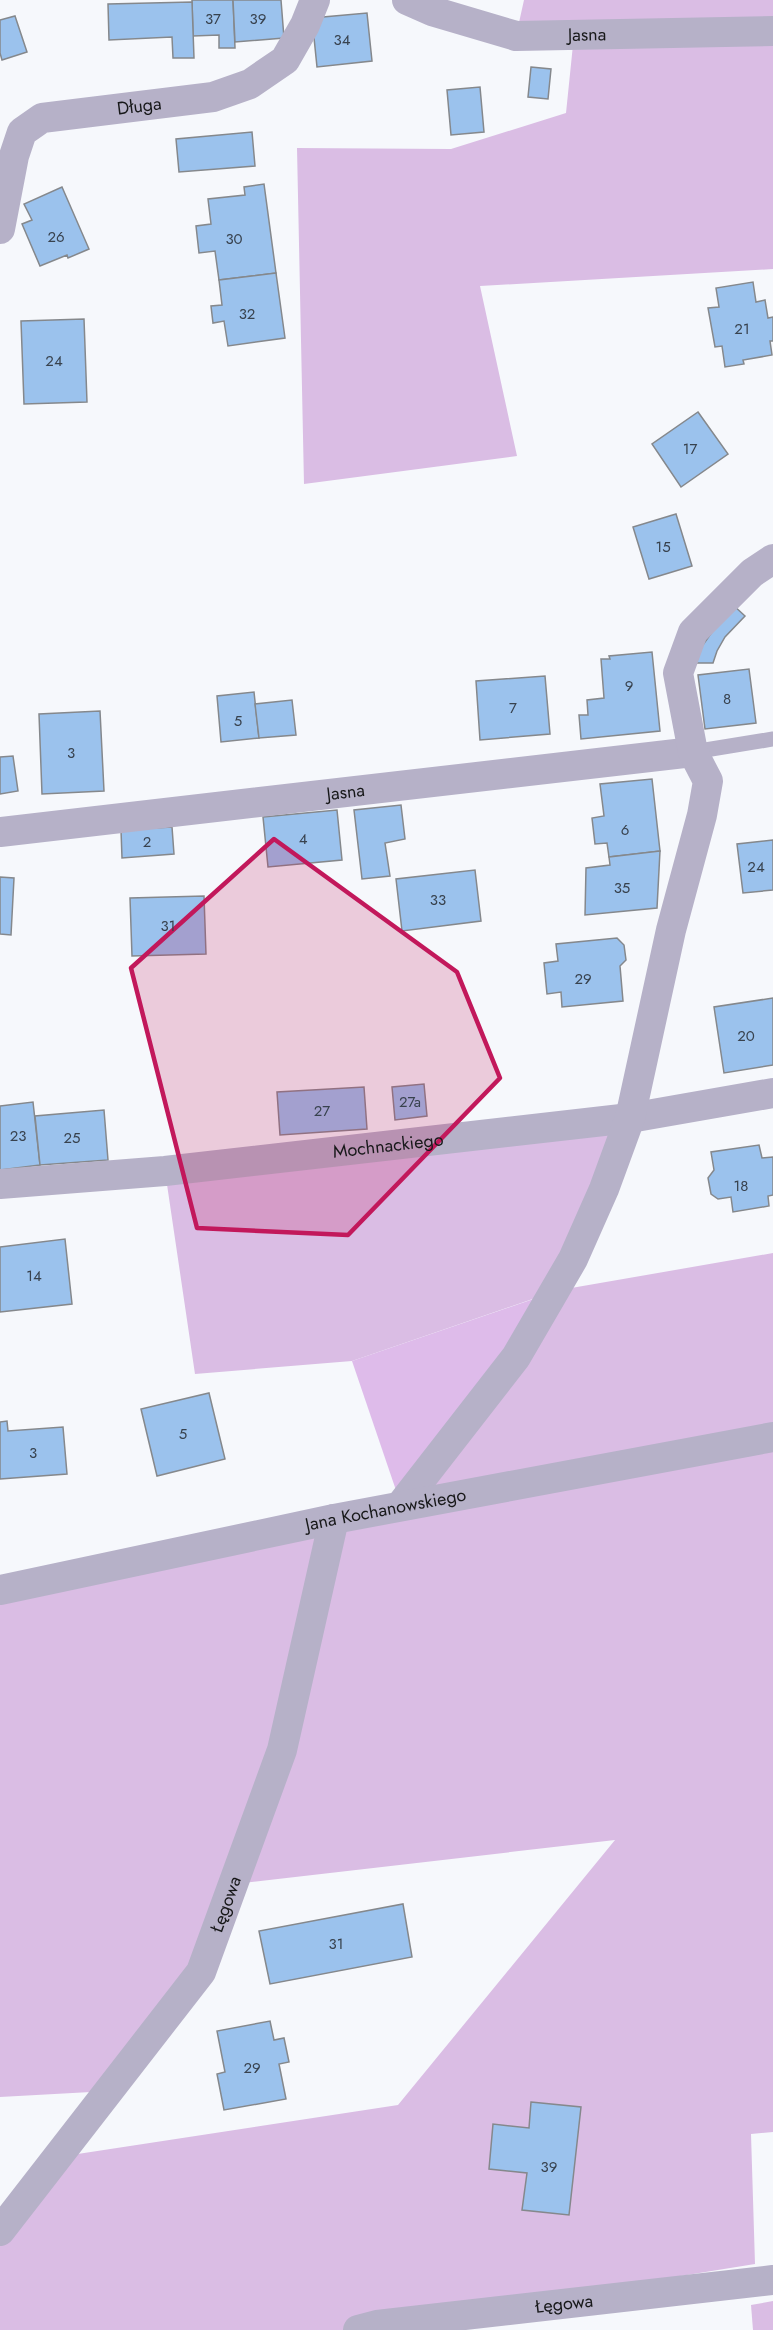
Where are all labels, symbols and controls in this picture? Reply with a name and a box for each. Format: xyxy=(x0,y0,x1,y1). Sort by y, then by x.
house number: 37 xyxy=(205,8,221,30)
house number: 39 xyxy=(250,8,266,30)
street label: Jasna xyxy=(566,21,606,48)
house number: 34 xyxy=(334,29,351,51)
street label: Długa xyxy=(115,90,163,122)
house number: 26 xyxy=(47,226,65,248)
house number: 30 xyxy=(225,228,243,250)
house number: 32 xyxy=(239,303,255,325)
house number: 21 xyxy=(734,318,750,340)
house number: 24 xyxy=(45,350,63,372)
house number: 17 xyxy=(683,438,697,460)
house number: 15 xyxy=(655,536,671,558)
house number: 9 xyxy=(625,675,633,697)
house number: 8 xyxy=(723,688,731,710)
house number: 7 xyxy=(509,697,517,719)
house number: 5 xyxy=(234,710,242,732)
house number: 3 xyxy=(67,742,75,764)
street label: Jasna xyxy=(323,777,366,807)
house number: 6 xyxy=(621,819,629,841)
house number: 4 xyxy=(299,828,308,850)
house number: 2 xyxy=(143,831,151,853)
house number: 24 xyxy=(747,856,765,878)
house number: 35 xyxy=(614,877,630,899)
house number: 33 xyxy=(430,889,446,911)
house number: 31 xyxy=(161,915,175,937)
house number: 29 xyxy=(574,968,592,990)
house number: 20 xyxy=(737,1025,755,1047)
house number: 27a xyxy=(399,1091,421,1113)
house number: 27 xyxy=(314,1100,330,1122)
house number: 23 xyxy=(10,1125,26,1147)
street label: Mochnackiego xyxy=(331,1126,445,1165)
house number: 25 xyxy=(64,1127,81,1149)
house number: 18 xyxy=(734,1175,748,1197)
house number: 14 xyxy=(26,1265,42,1287)
house number: 5 xyxy=(179,1423,187,1445)
house number: 3 xyxy=(29,1442,37,1464)
street label: Jana Kochanowskiego xyxy=(301,1482,468,1538)
street label: Łęgowa xyxy=(203,1872,248,1937)
house number: 31 xyxy=(329,1933,343,1955)
house number: 29 xyxy=(243,2057,261,2079)
house number: 39 xyxy=(541,2156,557,2178)
street label: Łęgowa xyxy=(533,2288,595,2320)

